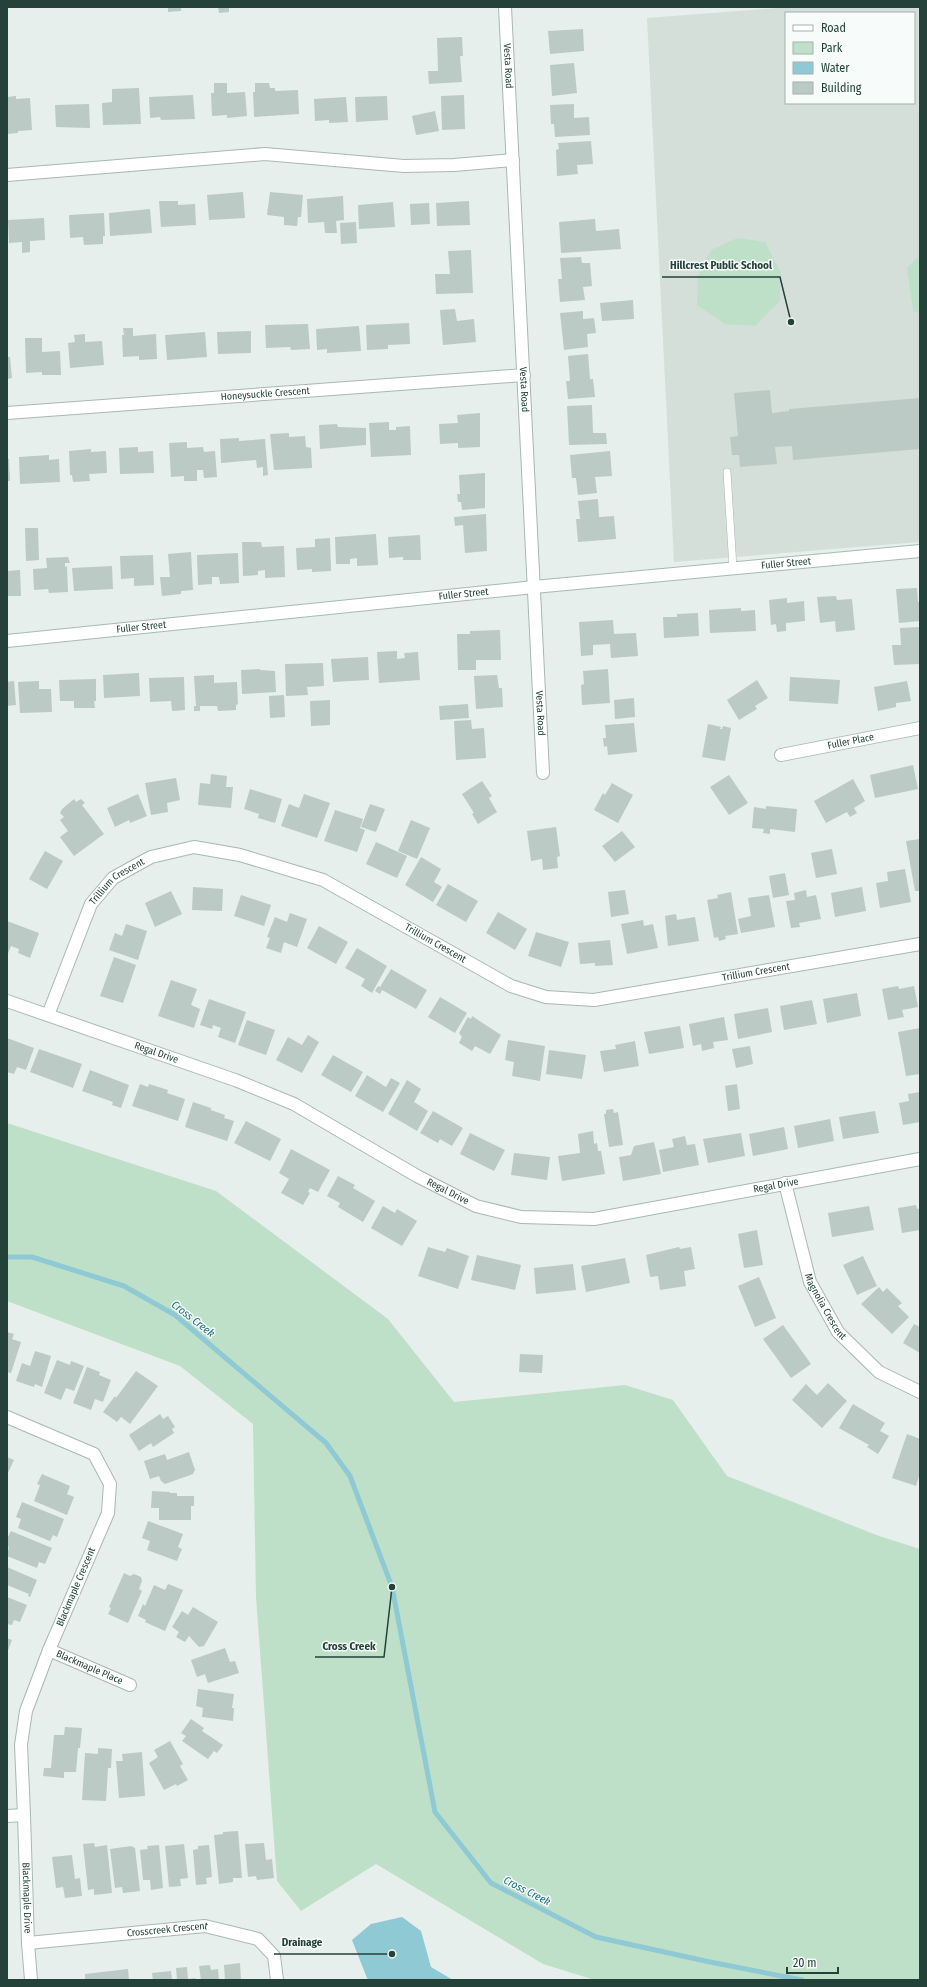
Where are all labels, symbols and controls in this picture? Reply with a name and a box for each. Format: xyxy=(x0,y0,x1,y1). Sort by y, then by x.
legend xyxy=(785,12,915,104)
text: Road xyxy=(821,21,846,35)
text: Park xyxy=(821,41,843,55)
street label: Vesta Road xyxy=(501,43,515,89)
text: Water xyxy=(821,61,850,75)
text: Building xyxy=(821,81,862,95)
callout: Hillcrest Public School xyxy=(662,254,780,277)
text: Hillcrest Public School xyxy=(670,259,773,272)
street label: Vesta Road xyxy=(517,367,531,412)
street label: Honeysuckle Crescent xyxy=(220,385,311,403)
street label: Fuller Street xyxy=(761,555,812,572)
street label: Fuller Street xyxy=(438,586,490,603)
street label: Fuller Street xyxy=(116,619,167,636)
street label: Vesta Road xyxy=(533,690,547,736)
street label: Fuller Place xyxy=(826,731,875,752)
street label: Trillium Crescent xyxy=(87,855,147,907)
street label: Trillium Crescent xyxy=(403,921,469,966)
street label: Trillium Crescent xyxy=(721,960,791,984)
street label: Regal Drive xyxy=(133,1040,180,1066)
street label: Regal Drive xyxy=(752,1175,800,1196)
street label: Regal Drive xyxy=(425,1176,471,1207)
street label: Magnolia Crescent xyxy=(802,1272,849,1343)
water label: Cross Creek xyxy=(169,1298,218,1340)
street label: Blackmaple Crescent xyxy=(54,1545,98,1628)
callout: Cross Creek xyxy=(315,1634,384,1657)
text: Cross Creek xyxy=(322,1640,376,1653)
street label: Blackmaple Place xyxy=(54,1648,125,1687)
street label: Blackmaple Drive xyxy=(19,1862,34,1934)
water label: Cross Creek xyxy=(501,1874,553,1909)
street label: Crosscreek Crescent xyxy=(126,1920,210,1939)
callout: Drainage xyxy=(274,1931,330,1954)
text: Drainage xyxy=(282,1936,323,1949)
scale bar xyxy=(787,1949,838,1975)
text: 20 m xyxy=(793,1956,817,1970)

